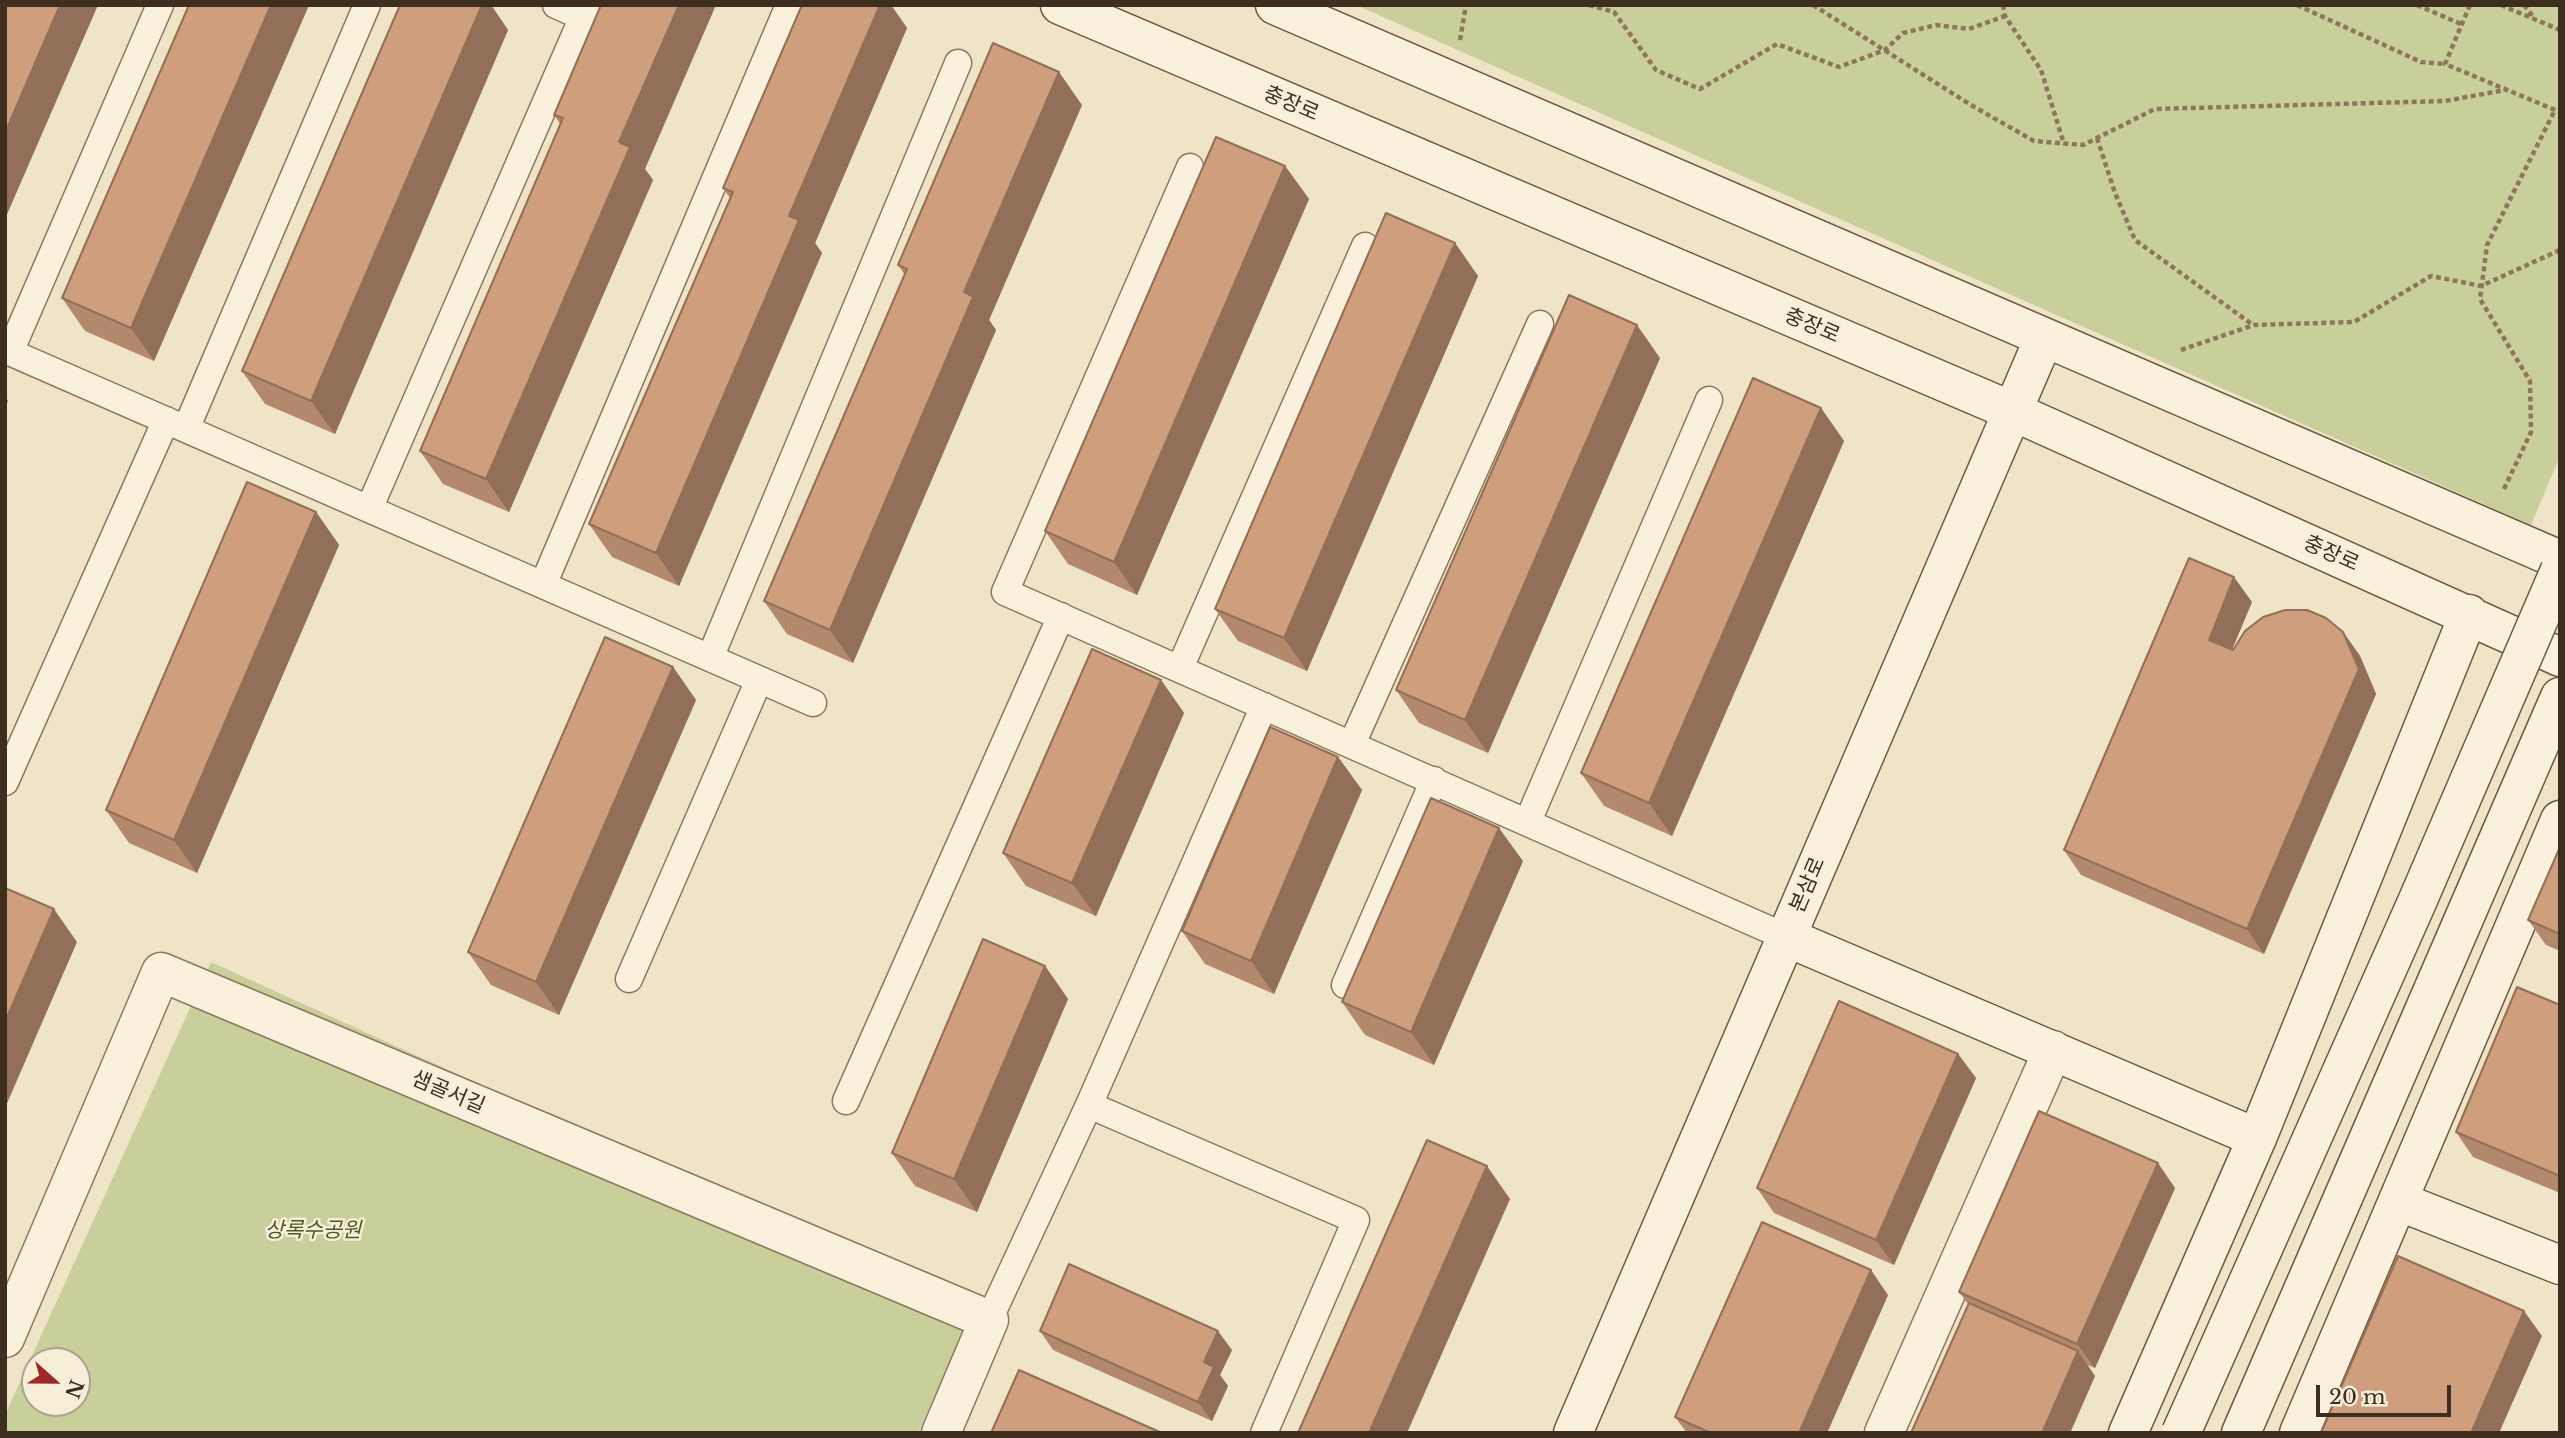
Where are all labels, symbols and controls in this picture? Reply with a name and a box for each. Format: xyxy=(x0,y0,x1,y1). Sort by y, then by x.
street label: 충장로 xyxy=(1259,81,1323,127)
street label: 충장로 xyxy=(1780,303,1844,349)
street label: 충장로 xyxy=(2299,531,2363,577)
street label: 본삼로 xyxy=(1785,853,1831,917)
street label: 샘골서길 xyxy=(408,1066,488,1120)
park label: 상록수공원 xyxy=(265,1218,361,1244)
north arrow xyxy=(21,1347,91,1417)
scale bar xyxy=(2320,1372,2455,1416)
text: N xyxy=(60,1377,88,1401)
text: 20 m xyxy=(2329,1384,2386,1410)

